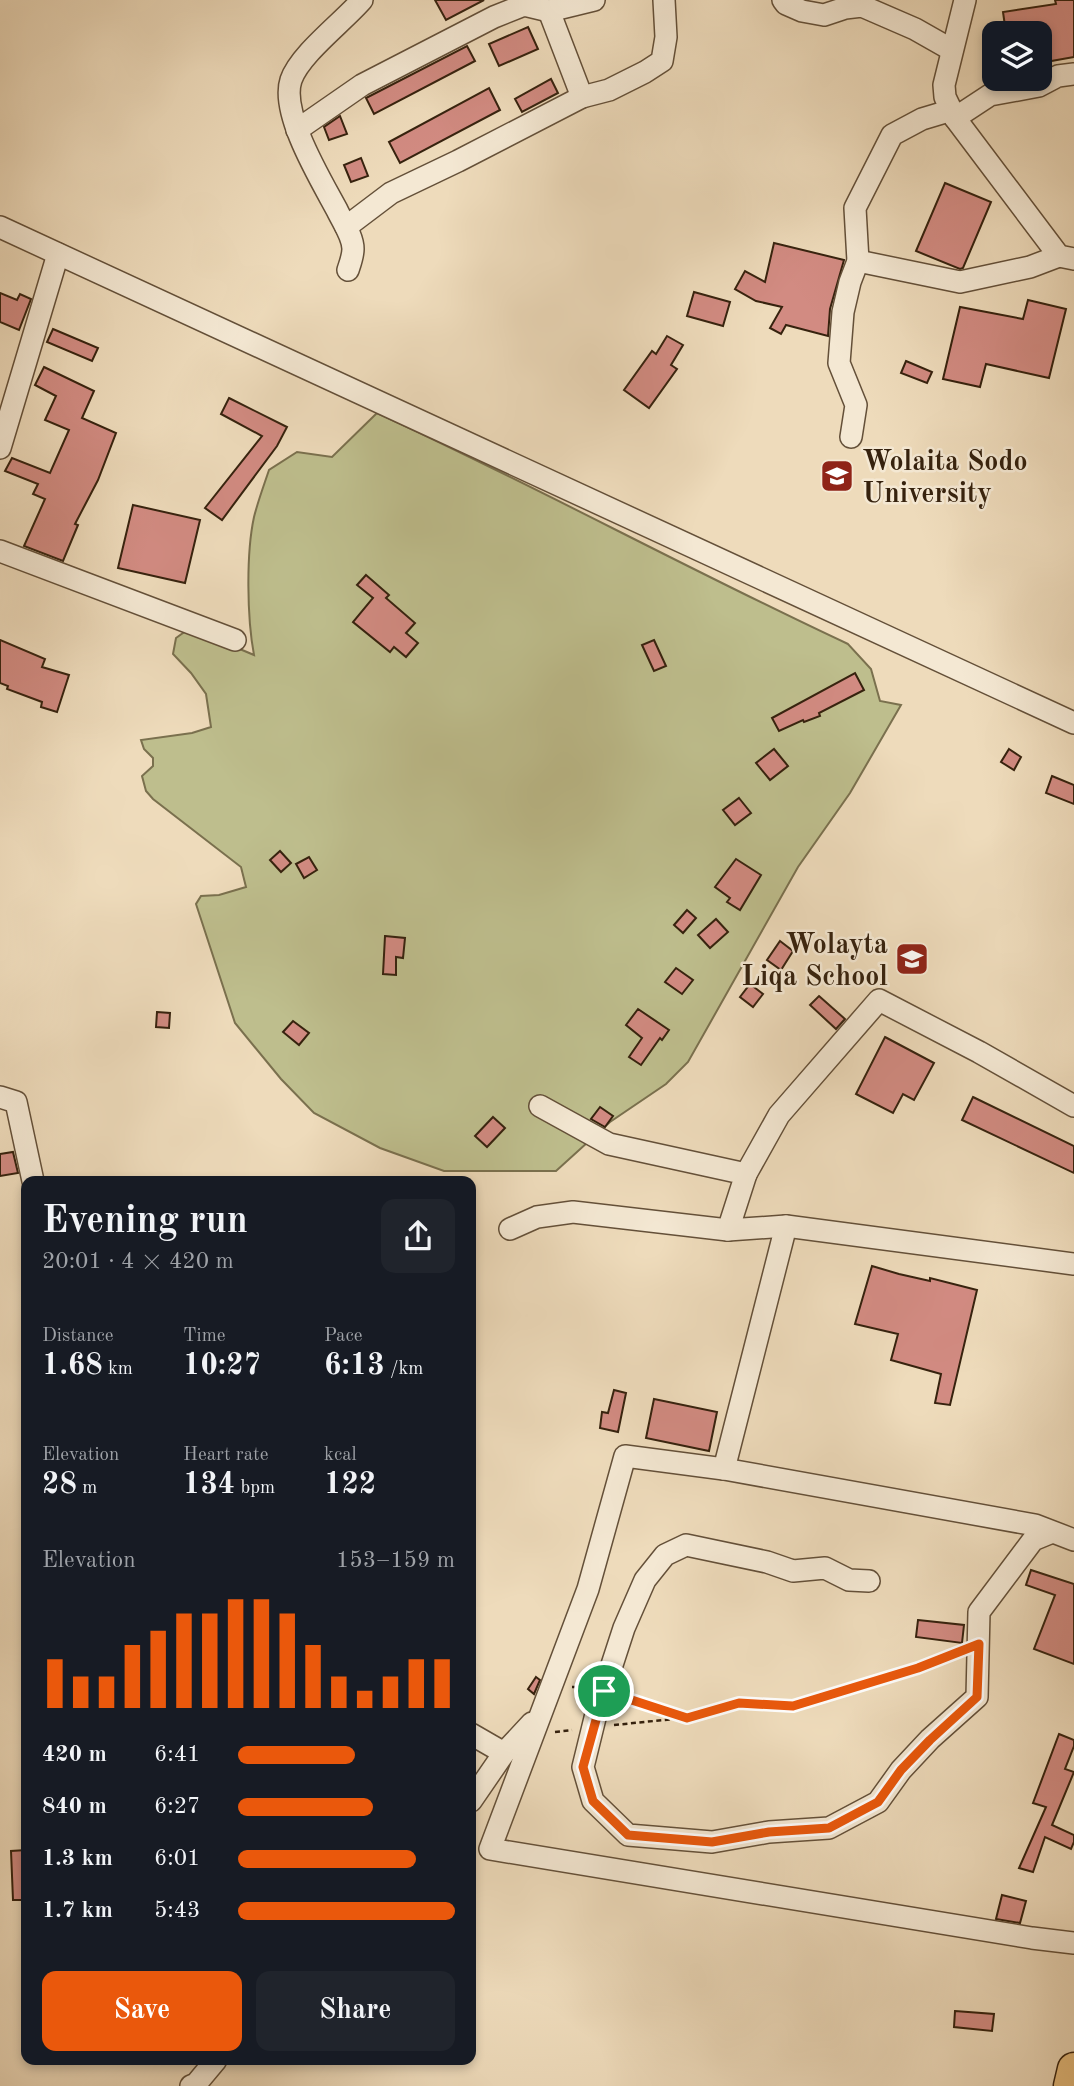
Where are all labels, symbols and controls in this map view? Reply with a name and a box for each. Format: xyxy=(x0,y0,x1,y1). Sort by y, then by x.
map controls xyxy=(982,21,1052,91)
button: layers xyxy=(982,21,1052,91)
place label: Wolaita Sodo University xyxy=(862,449,1028,509)
school or university icon: Wolaita Sodo University xyxy=(818,457,856,495)
place label: Wolayta Liqa School xyxy=(741,932,888,992)
school or university icon: Wolayta Liqa School xyxy=(893,940,931,978)
button: share xyxy=(381,1199,455,1273)
text: Evening run xyxy=(42,1203,248,1241)
text: 20:01 · 4 × 420 m xyxy=(42,1250,234,1273)
text: Distance xyxy=(42,1327,114,1346)
text: Time xyxy=(183,1327,226,1346)
text: Pace xyxy=(324,1327,363,1346)
text: 1.68 xyxy=(42,1351,103,1381)
text: 10:27 xyxy=(183,1351,261,1381)
text: 6:13 xyxy=(324,1351,385,1381)
text: km xyxy=(103,1360,133,1379)
text: /km xyxy=(385,1360,423,1379)
text: Elevation xyxy=(42,1446,119,1465)
text: Heart rate xyxy=(183,1446,268,1465)
text: kcal xyxy=(324,1446,357,1465)
text: 28 xyxy=(42,1470,77,1500)
text: 134 xyxy=(183,1470,235,1500)
text: 122 xyxy=(324,1470,376,1500)
text: m xyxy=(77,1479,97,1498)
text: bpm xyxy=(235,1479,275,1498)
text: Elevation xyxy=(42,1549,136,1572)
text: 153–159 m xyxy=(336,1549,455,1572)
pin xyxy=(574,1661,634,1721)
icon: arrive xyxy=(585,1672,623,1710)
text: 420 m xyxy=(42,1743,107,1766)
text: 6:41 xyxy=(154,1743,200,1766)
text: 840 m xyxy=(42,1795,107,1818)
text: 6:27 xyxy=(154,1795,200,1818)
text: 1.3 km xyxy=(42,1847,113,1870)
text: 6:01 xyxy=(154,1847,200,1870)
text: 1.7 km xyxy=(42,1899,113,1922)
text: 5:43 xyxy=(154,1899,200,1922)
button: Save xyxy=(42,1971,242,2051)
button: Share xyxy=(256,1971,455,2051)

